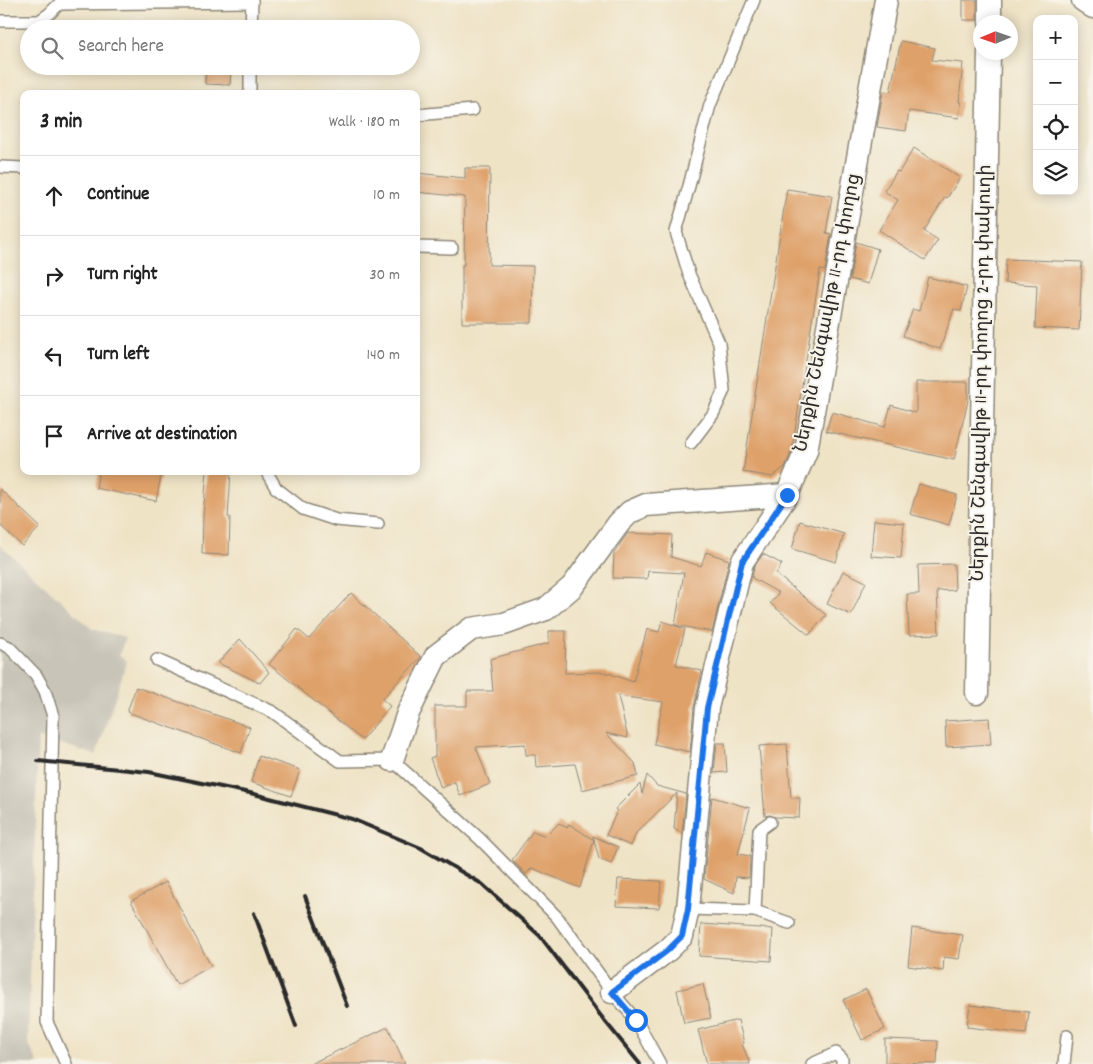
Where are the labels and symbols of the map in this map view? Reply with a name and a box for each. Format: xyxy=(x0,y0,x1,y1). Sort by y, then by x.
north arrow xyxy=(973,15,1018,60)
street label: Ներքին Շենգավիթ 11-րդ փողոց 2-րդ փակուղի xyxy=(966,164,1000,582)
street label: Ներքին Շենգավիթ 11-րդ փողոց xyxy=(789,171,869,455)
route end xyxy=(776,484,799,507)
route start xyxy=(625,1009,648,1032)

